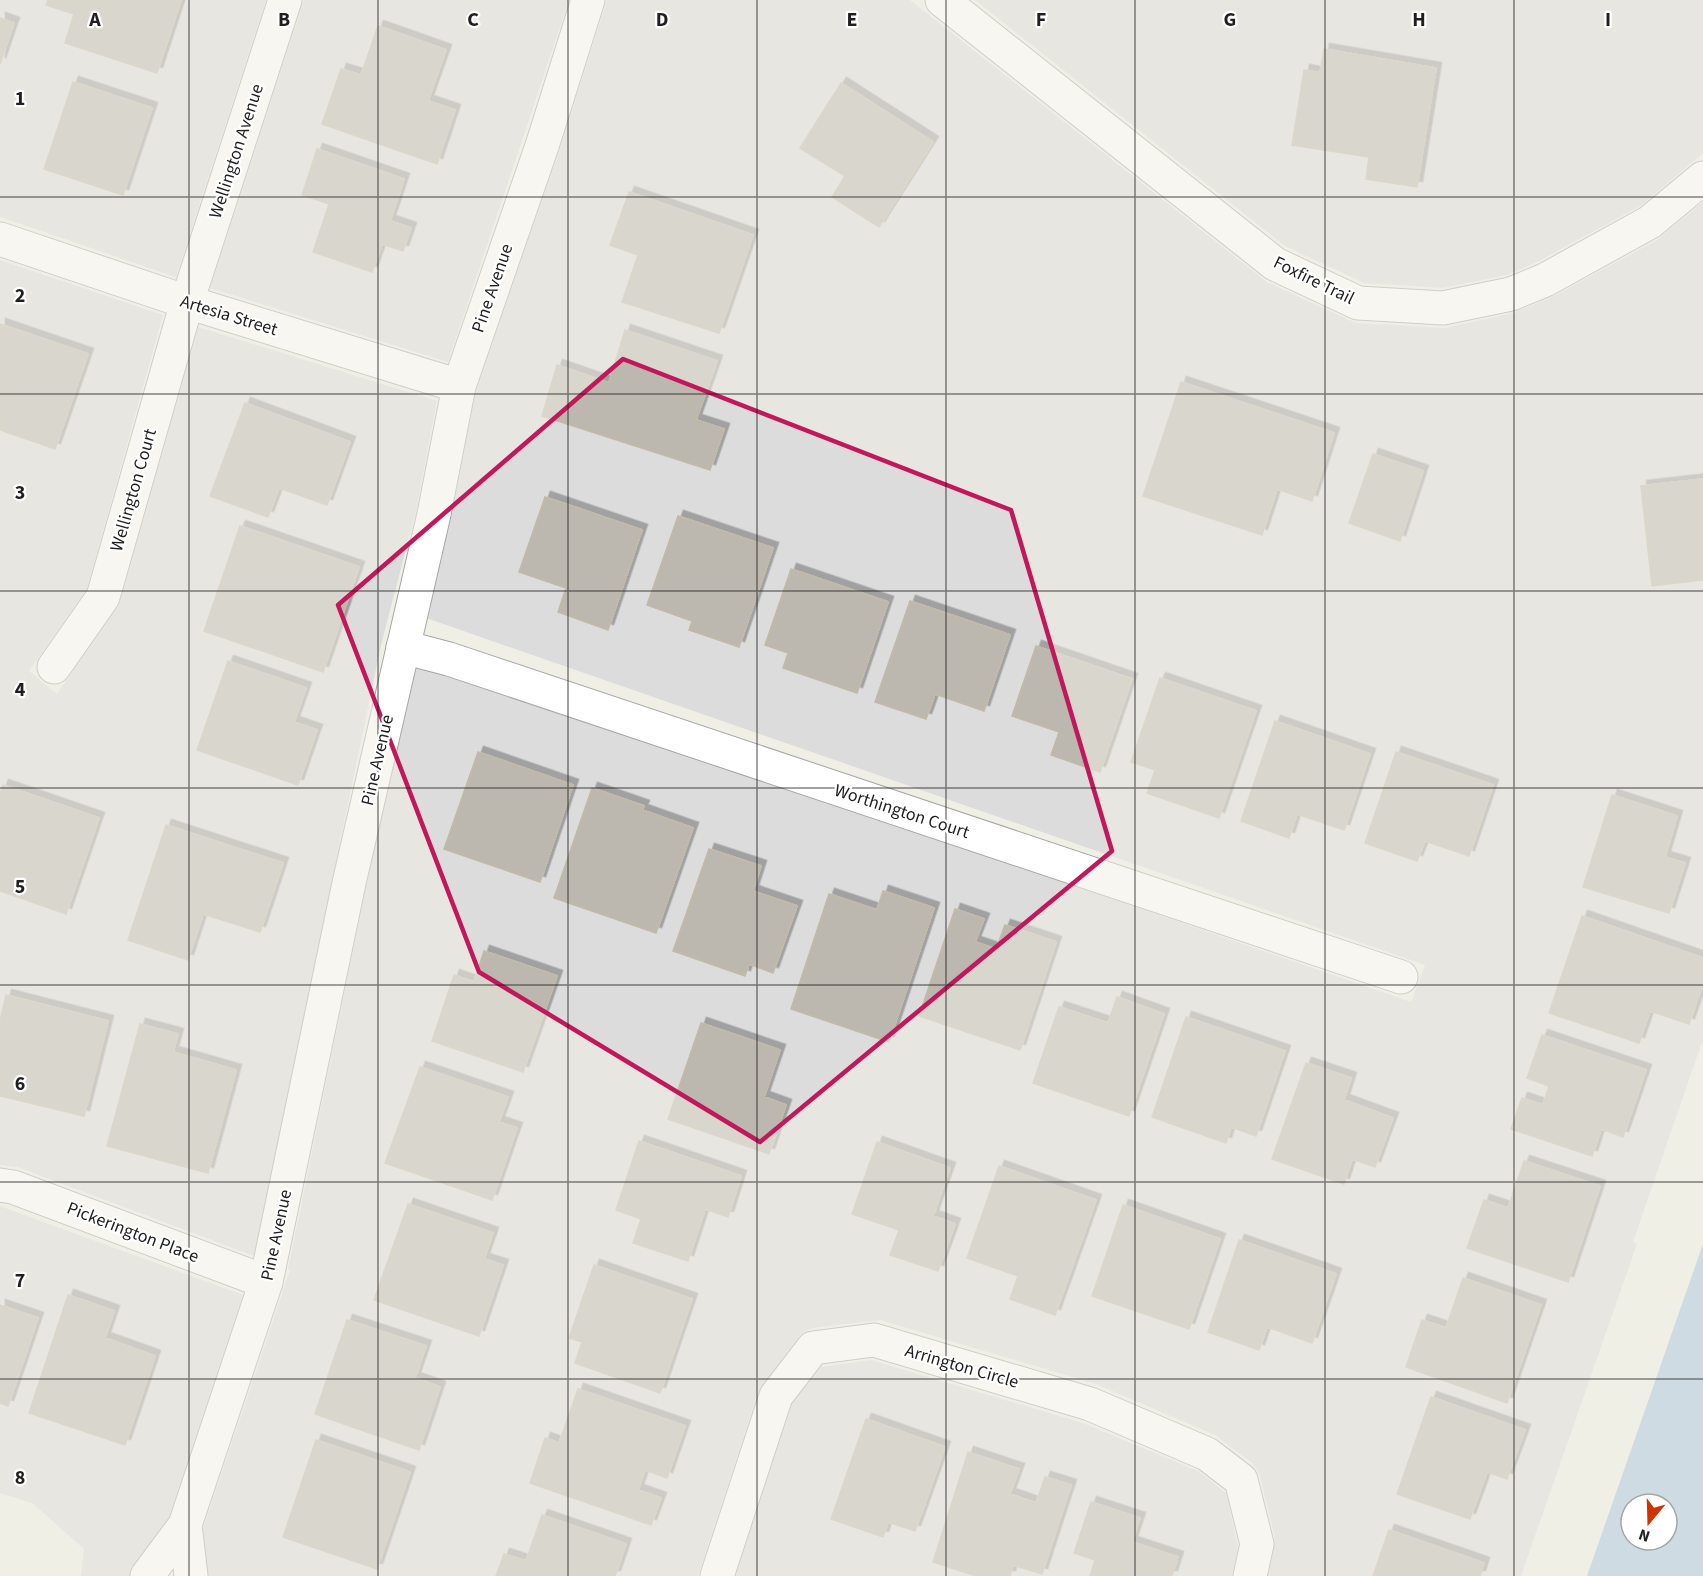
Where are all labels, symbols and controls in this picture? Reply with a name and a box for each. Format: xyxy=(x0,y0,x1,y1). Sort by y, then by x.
text: A xyxy=(88,6,101,34)
text: B xyxy=(278,6,290,34)
text: C xyxy=(467,6,479,34)
text: D xyxy=(656,6,668,34)
text: E xyxy=(847,6,857,34)
text: F xyxy=(1036,6,1046,34)
text: G xyxy=(1224,6,1236,34)
text: H xyxy=(1412,6,1426,34)
text: I xyxy=(1605,6,1611,34)
street label: Wellington Avenue xyxy=(203,81,270,222)
text: 1 xyxy=(15,85,25,113)
street label: Pine Avenue xyxy=(466,240,519,336)
street label: Foxfire Trail xyxy=(1269,250,1358,311)
text: 2 xyxy=(15,282,25,310)
street label: Artesia Street xyxy=(177,289,281,342)
street label: Wellington Court xyxy=(104,426,163,555)
text: 3 xyxy=(15,479,25,507)
text: 4 xyxy=(15,676,26,704)
street label: Pine Avenue xyxy=(355,712,400,808)
street label: Worthington Court xyxy=(831,778,973,845)
text: 5 xyxy=(15,873,25,901)
text: 6 xyxy=(15,1070,25,1098)
street label: Pine Avenue xyxy=(255,1187,298,1283)
street label: Pickerington Place xyxy=(63,1196,203,1269)
text: 7 xyxy=(15,1267,25,1295)
street label: Arrington Circle xyxy=(902,1338,1022,1395)
text: 8 xyxy=(15,1464,25,1492)
north arrow xyxy=(1619,1492,1679,1552)
text: N xyxy=(1636,1523,1653,1547)

